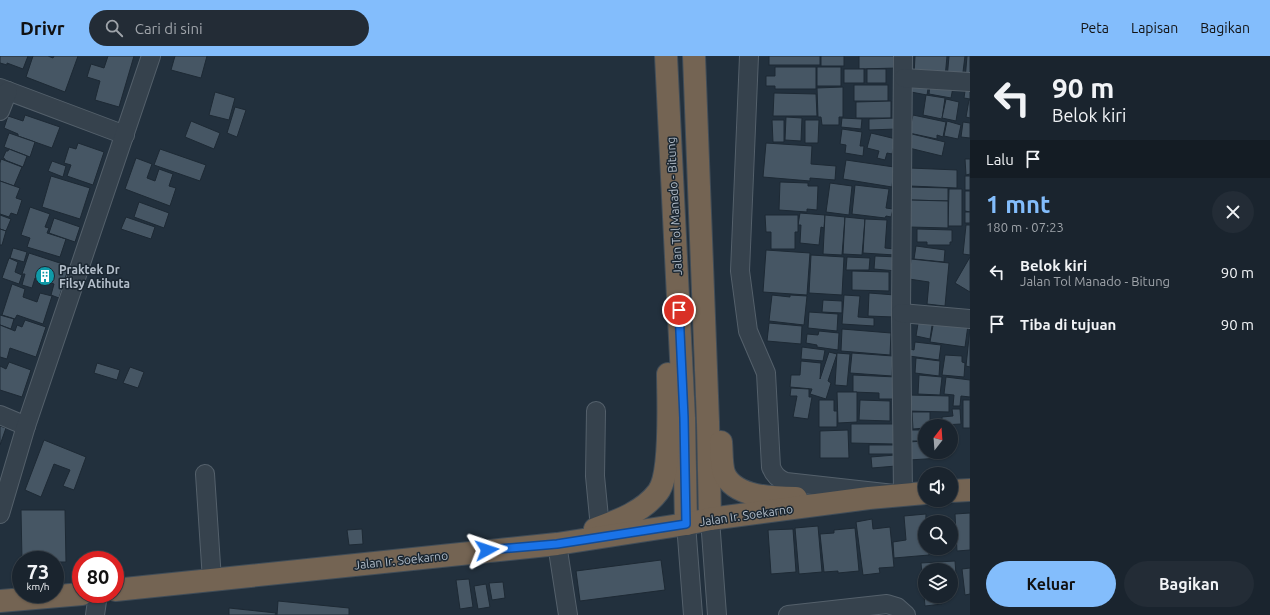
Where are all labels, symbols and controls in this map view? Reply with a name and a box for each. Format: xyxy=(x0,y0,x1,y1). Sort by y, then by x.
search box xyxy=(89,10,369,46)
text: Drivr xyxy=(20,17,65,39)
icon: search xyxy=(103,17,125,39)
text: Cari di sini xyxy=(135,20,203,37)
text: Peta xyxy=(1081,20,1109,36)
text: Lapisan xyxy=(1131,20,1178,36)
text: Bagikan xyxy=(1200,20,1250,36)
icon: left xyxy=(986,72,1038,124)
text: 90 m xyxy=(1052,72,1114,103)
text: Belok kiri xyxy=(1052,105,1126,125)
street label: Jalan Tol Manado - Bitung xyxy=(664,137,684,275)
icon: arrive xyxy=(1022,148,1044,170)
text: Lalu xyxy=(986,151,1014,168)
text: 1 mnt xyxy=(986,191,1050,218)
button: close xyxy=(1212,191,1254,233)
text: 180 m · 07:23 xyxy=(986,220,1064,234)
text: Belok kiri xyxy=(1020,257,1087,274)
icon: left xyxy=(986,261,1008,283)
place label: Praktek Dr Filsy Atihuta xyxy=(59,263,130,290)
text: 90 m xyxy=(1221,264,1254,281)
building icon: Praktek Dr Filsy Atihuta xyxy=(34,265,56,287)
text: Jalan Tol Manado - Bitung xyxy=(1020,274,1170,288)
pin xyxy=(662,293,696,327)
icon: arrive xyxy=(668,299,690,321)
icon: arrive xyxy=(986,313,1008,335)
text: Tiba di tujuan xyxy=(1020,316,1116,333)
text: 90 m xyxy=(1221,316,1254,333)
north arrow xyxy=(918,419,958,459)
map controls xyxy=(918,419,958,603)
button: sound xyxy=(918,467,958,507)
street label: Jalan Ir. Soekarno xyxy=(698,502,794,528)
button: search xyxy=(918,515,958,555)
position arrow xyxy=(466,529,508,571)
street label: Jalan Ir. Soekarno xyxy=(353,549,449,571)
speed limit sign: 80 xyxy=(72,551,124,603)
text: 73 xyxy=(27,560,49,583)
button: Keluar xyxy=(986,561,1116,607)
button: Bagikan xyxy=(1124,561,1254,607)
button: layers xyxy=(918,563,958,603)
text: km/h xyxy=(26,581,50,592)

